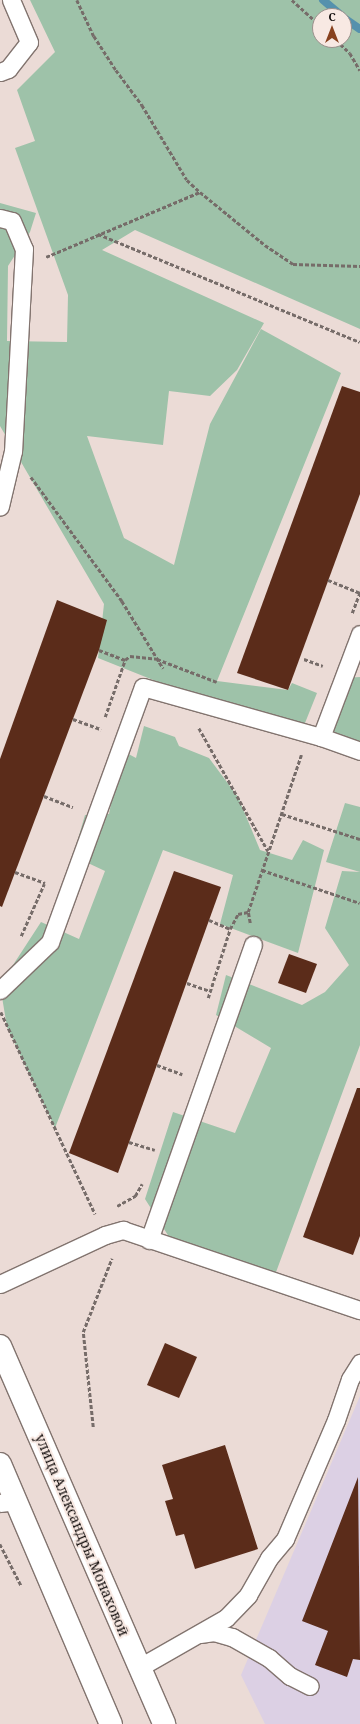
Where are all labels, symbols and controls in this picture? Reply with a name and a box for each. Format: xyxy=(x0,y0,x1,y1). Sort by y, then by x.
north arrow xyxy=(312,8,352,48)
text: С xyxy=(328,9,336,24)
street label: улица Александры Монаховой xyxy=(32,1431,132,1639)

